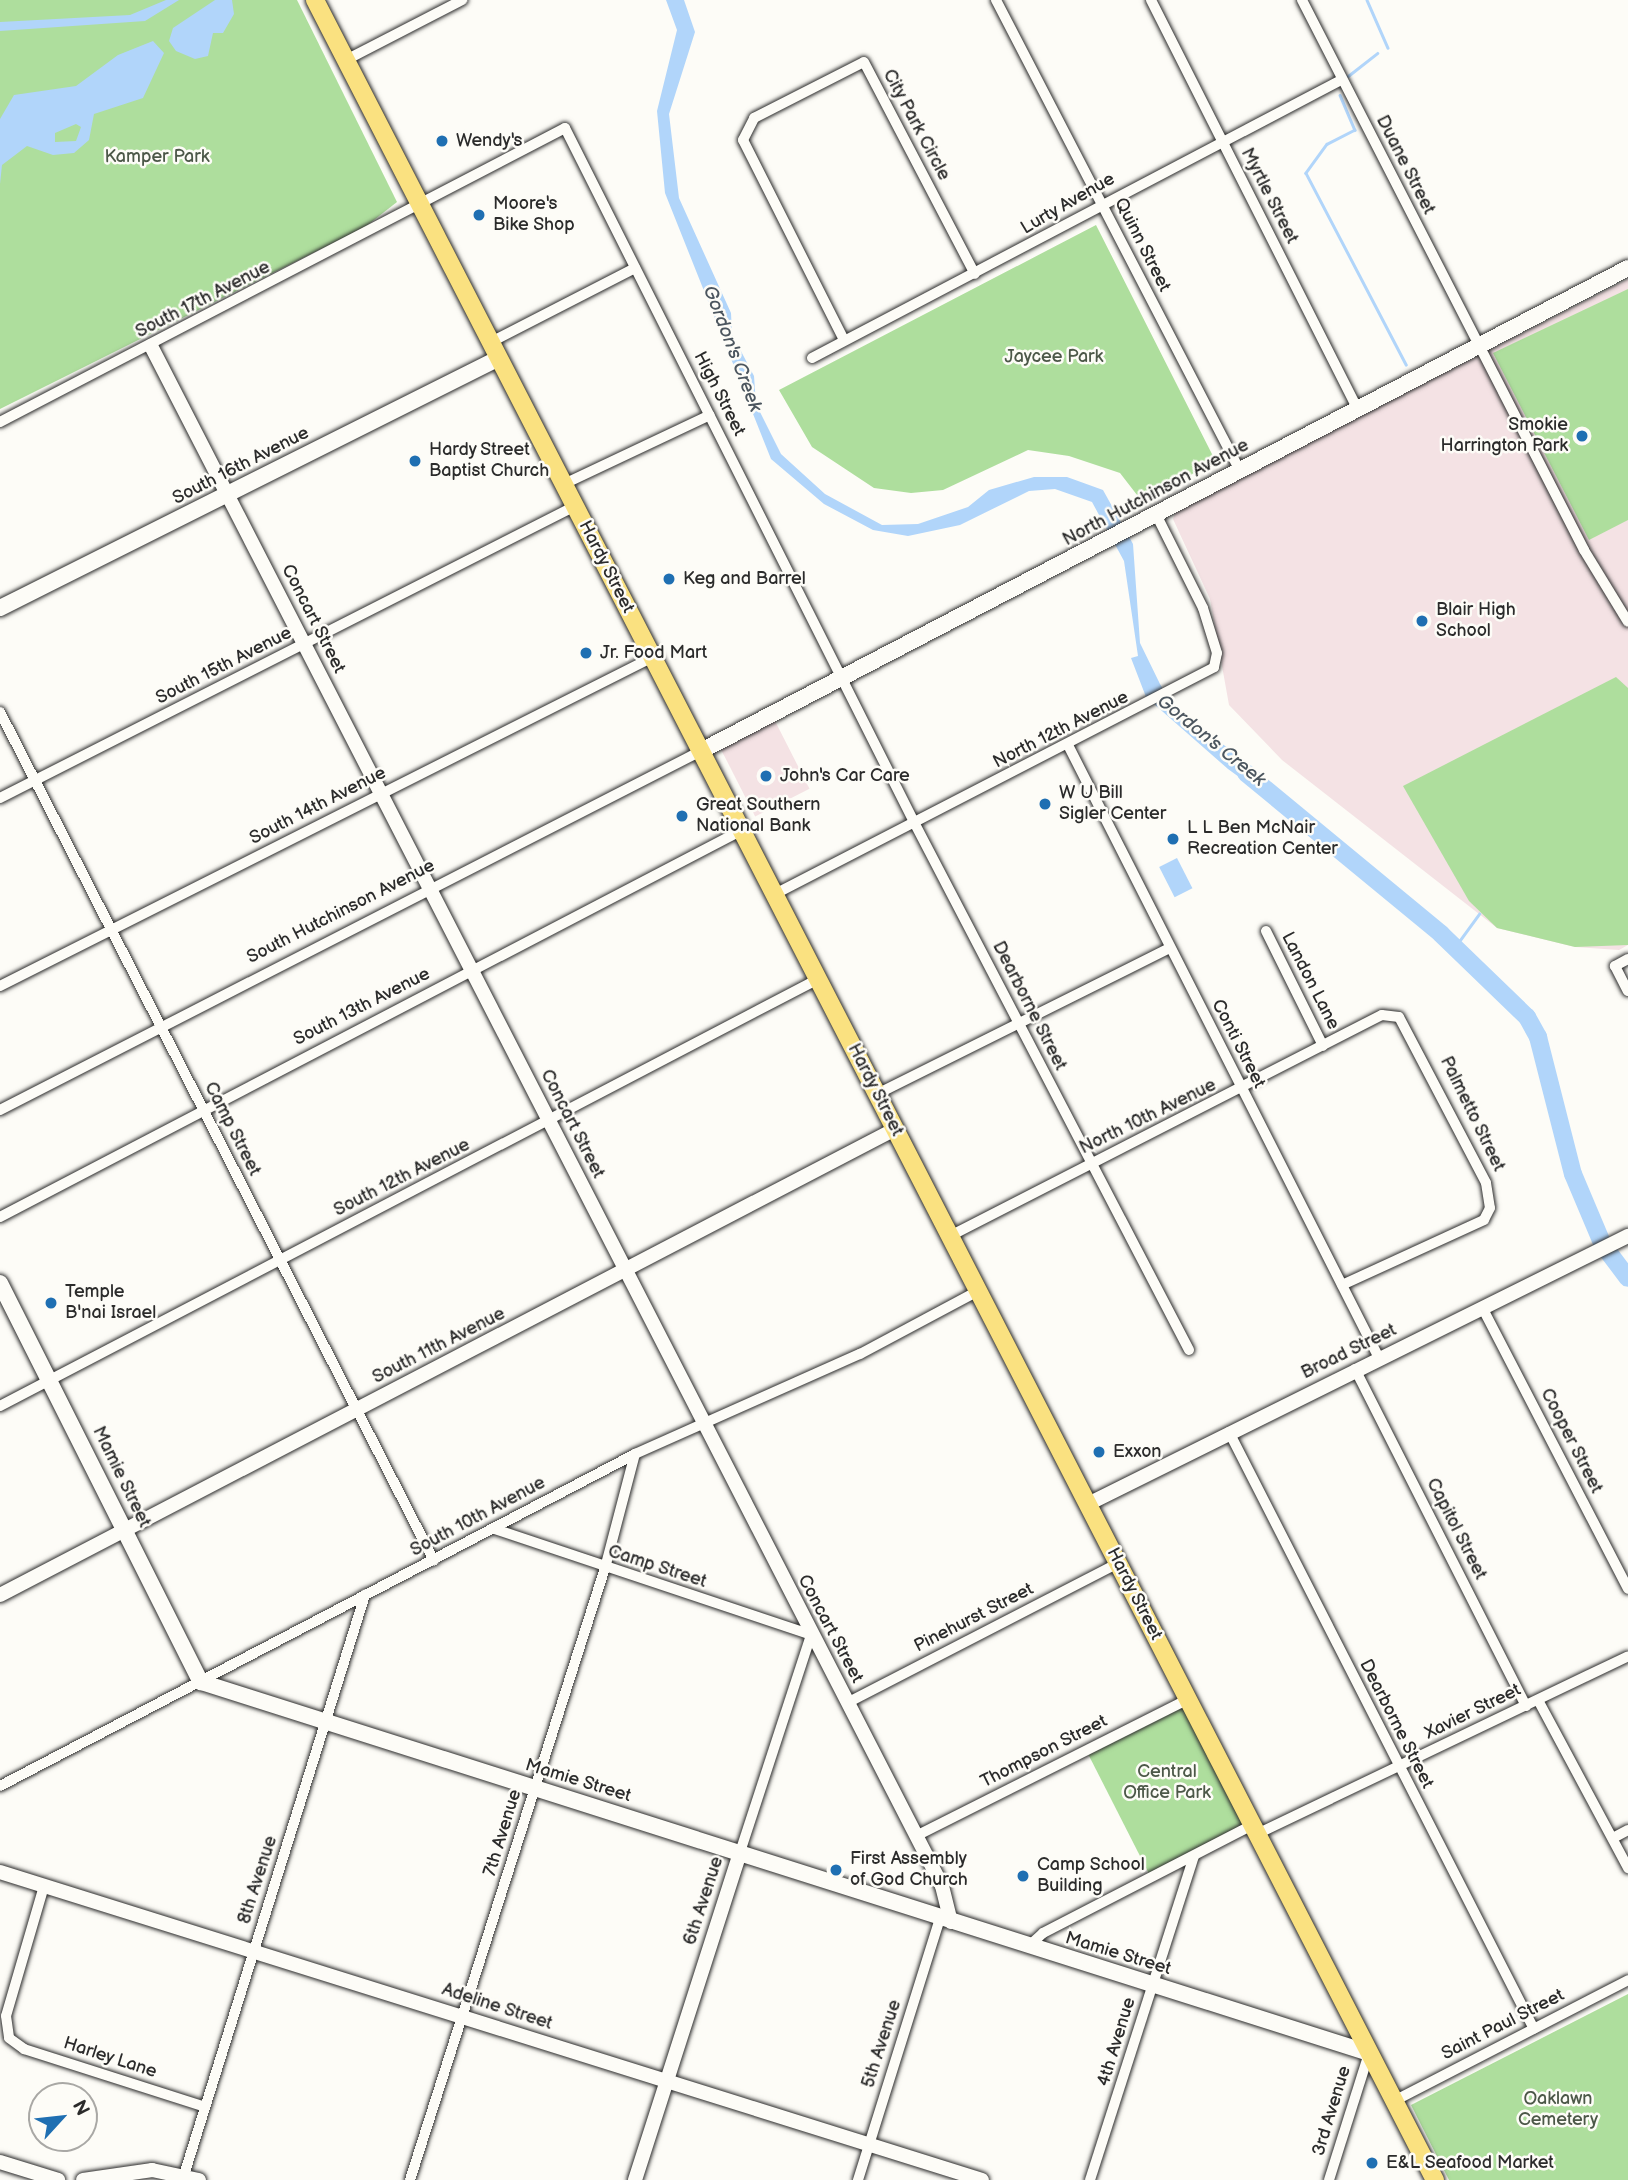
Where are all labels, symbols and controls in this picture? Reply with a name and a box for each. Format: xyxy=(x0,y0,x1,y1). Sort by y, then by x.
street label: City Park Circle xyxy=(877,65,955,185)
street label: Duane Street xyxy=(1371,112,1439,218)
place label: Wendy's xyxy=(456,130,522,152)
marker: Wendy's xyxy=(434,133,450,149)
street label: Myrtle Street xyxy=(1236,144,1302,248)
park label: Kamper Park xyxy=(104,146,210,168)
street label: Lurty Avenue xyxy=(1017,168,1119,240)
place label: Moore's Bike Shop xyxy=(493,194,575,236)
street label: Quinn Street xyxy=(1109,194,1175,296)
marker: Moore's Bike Shop xyxy=(471,207,487,223)
street label: South 17th Avenue xyxy=(132,257,274,343)
water label: Gordon's Creek xyxy=(697,283,767,415)
park label: Jaycee Park xyxy=(1005,346,1103,368)
street label: High Street xyxy=(688,348,750,440)
place label: Smokie Harrington Park xyxy=(1441,415,1568,458)
street label: South 16th Avenue xyxy=(169,422,313,510)
marker: Smokie Harrington Park xyxy=(1574,428,1590,444)
street label: North Hutchinson Avenue xyxy=(1059,435,1253,551)
place label: Hardy Street Baptist Church xyxy=(429,440,549,482)
marker: Hardy Street Baptist Church xyxy=(407,453,423,469)
street label: Hardy Street xyxy=(573,517,639,617)
street label: Concart Street xyxy=(276,561,350,677)
place label: Keg and Barrel xyxy=(683,568,806,590)
marker: Keg and Barrel xyxy=(661,571,677,587)
place label: Blair High School xyxy=(1436,600,1516,642)
marker: Blair High School xyxy=(1414,613,1430,629)
street label: South 15th Avenue xyxy=(153,622,295,710)
place label: Jr. Food Mart xyxy=(600,642,707,664)
marker: Jr. Food Mart xyxy=(578,645,594,661)
street label: North 12th Avenue xyxy=(990,687,1132,773)
water label: Gordon's Creek xyxy=(1152,690,1270,792)
street label: South 14th Avenue xyxy=(246,762,390,850)
place label: John's Car Care xyxy=(780,765,910,787)
marker: John's Car Care xyxy=(758,768,774,784)
place label: W U Bill Sigler Center xyxy=(1059,783,1166,826)
place label: Great Southern National Bank xyxy=(696,795,821,838)
marker: W U Bill Sigler Center xyxy=(1037,796,1053,812)
marker: Great Southern National Bank xyxy=(674,808,690,824)
place label: L L Ben McNair Recreation Center xyxy=(1187,818,1338,860)
marker: L L Ben McNair Recreation Center xyxy=(1165,831,1181,847)
street label: South Hutchinson Avenue xyxy=(243,855,439,969)
street label: Landon Lane xyxy=(1276,929,1344,1033)
street label: Dearborne Street xyxy=(987,938,1071,1074)
street label: South 13th Avenue xyxy=(290,963,434,1051)
street label: Conti Street xyxy=(1206,996,1270,1092)
street label: Hardy Street xyxy=(842,1040,908,1140)
street label: Palmetto Street xyxy=(1435,1053,1509,1175)
street label: Concart Street xyxy=(535,1066,609,1182)
street label: North 10th Avenue xyxy=(1076,1075,1220,1159)
street label: Camp Street xyxy=(199,1078,265,1180)
street label: South 12th Avenue xyxy=(330,1134,474,1222)
place label: Temple B'nai Israel xyxy=(65,1282,156,1324)
marker: Temple B'nai Israel xyxy=(43,1295,59,1311)
street label: South 11th Avenue xyxy=(369,1303,509,1389)
street label: Broad Street xyxy=(1298,1320,1400,1384)
street label: Cooper Street xyxy=(1535,1385,1607,1497)
street label: Mamie Street xyxy=(87,1423,155,1531)
place label: Exxon xyxy=(1113,1441,1162,1463)
marker: Exxon xyxy=(1091,1444,1107,1460)
street label: South 10th Avenue xyxy=(407,1472,549,1562)
street label: Capitol Street xyxy=(1421,1475,1491,1583)
street label: Camp Street xyxy=(605,1541,709,1593)
street label: Hardy Street xyxy=(1101,1544,1167,1644)
street label: Concart Street xyxy=(792,1571,868,1687)
street label: Pinehurst Street xyxy=(911,1579,1037,1657)
street label: Dearborne Street xyxy=(1354,1656,1438,1792)
street label: Xavier Street xyxy=(1421,1679,1525,1745)
street label: Thompson Street xyxy=(977,1711,1111,1793)
street label: Mamie Street xyxy=(522,1755,634,1807)
park label: Central Office Park xyxy=(1123,1762,1211,1804)
street label: 7th Avenue xyxy=(480,1787,526,1879)
street label: 8th Avenue xyxy=(234,1833,282,1927)
place label: First Assembly of God Church xyxy=(850,1849,968,1892)
street label: 6th Avenue xyxy=(680,1854,728,1948)
place label: Camp School Building xyxy=(1037,1855,1145,1898)
marker: First Assembly of God Church xyxy=(828,1862,844,1878)
marker: Camp School Building xyxy=(1015,1868,1031,1884)
street label: Mamie Street xyxy=(1062,1928,1174,1980)
street label: Adeline Street xyxy=(439,1979,555,2035)
street label: Saint Paul Street xyxy=(1438,1985,1568,2065)
street label: 4th Avenue xyxy=(1093,1995,1141,2089)
street label: 5th Avenue xyxy=(858,1997,906,2091)
street label: Harley Lane xyxy=(60,2033,160,2083)
street label: 3rd Avenue xyxy=(1308,2063,1356,2159)
north arrow xyxy=(28,2082,98,2152)
park label: Oaklawn Cemetery xyxy=(1518,2089,1598,2132)
text: N xyxy=(67,2097,94,2120)
place label: E&L Seafood Market xyxy=(1386,2152,1554,2174)
marker: E&L Seafood Market xyxy=(1364,2155,1380,2171)

